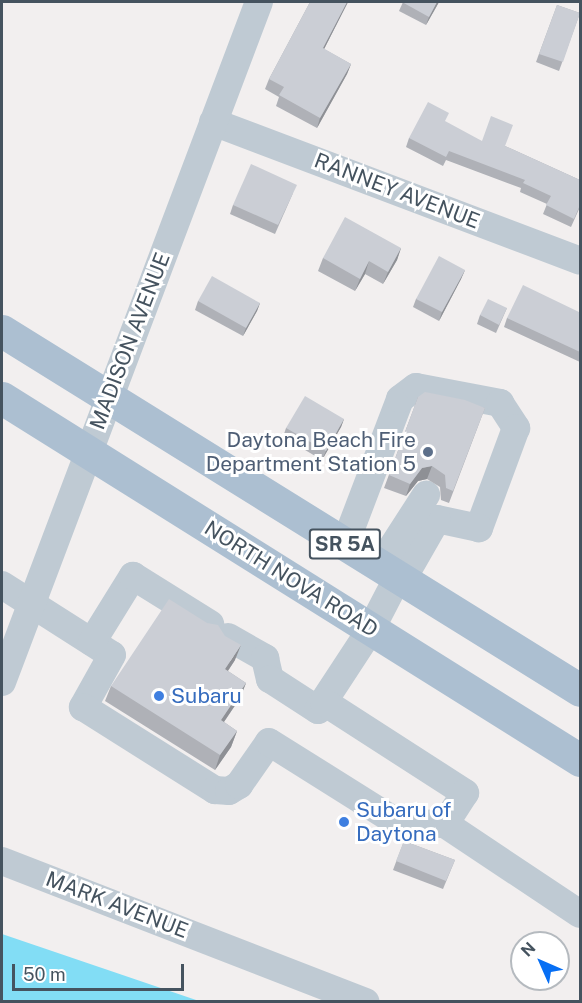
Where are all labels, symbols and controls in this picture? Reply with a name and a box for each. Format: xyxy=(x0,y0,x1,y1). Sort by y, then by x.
street label: RANNEY AVENUE xyxy=(311,148,483,234)
street label: MADISON AVENUE xyxy=(85,249,175,433)
place label: Daytona Beach Fire Department Station 5 xyxy=(206,427,416,477)
marker: Daytona Beach Fire Department Station 5 xyxy=(421,445,435,459)
street label: NORTH NOVA ROAD xyxy=(200,515,382,643)
road number: SR 5A xyxy=(308,527,382,561)
place label: Subaru xyxy=(171,683,242,709)
marker: Subaru xyxy=(152,689,166,703)
place label: Subaru of Daytona xyxy=(356,797,452,847)
marker: Subaru of Daytona xyxy=(337,815,351,829)
street label: MARK AVENUE xyxy=(42,866,192,944)
north arrow xyxy=(510,931,570,991)
text: N xyxy=(517,938,539,960)
scale bar xyxy=(15,952,188,990)
text: 50 m xyxy=(23,964,66,985)

